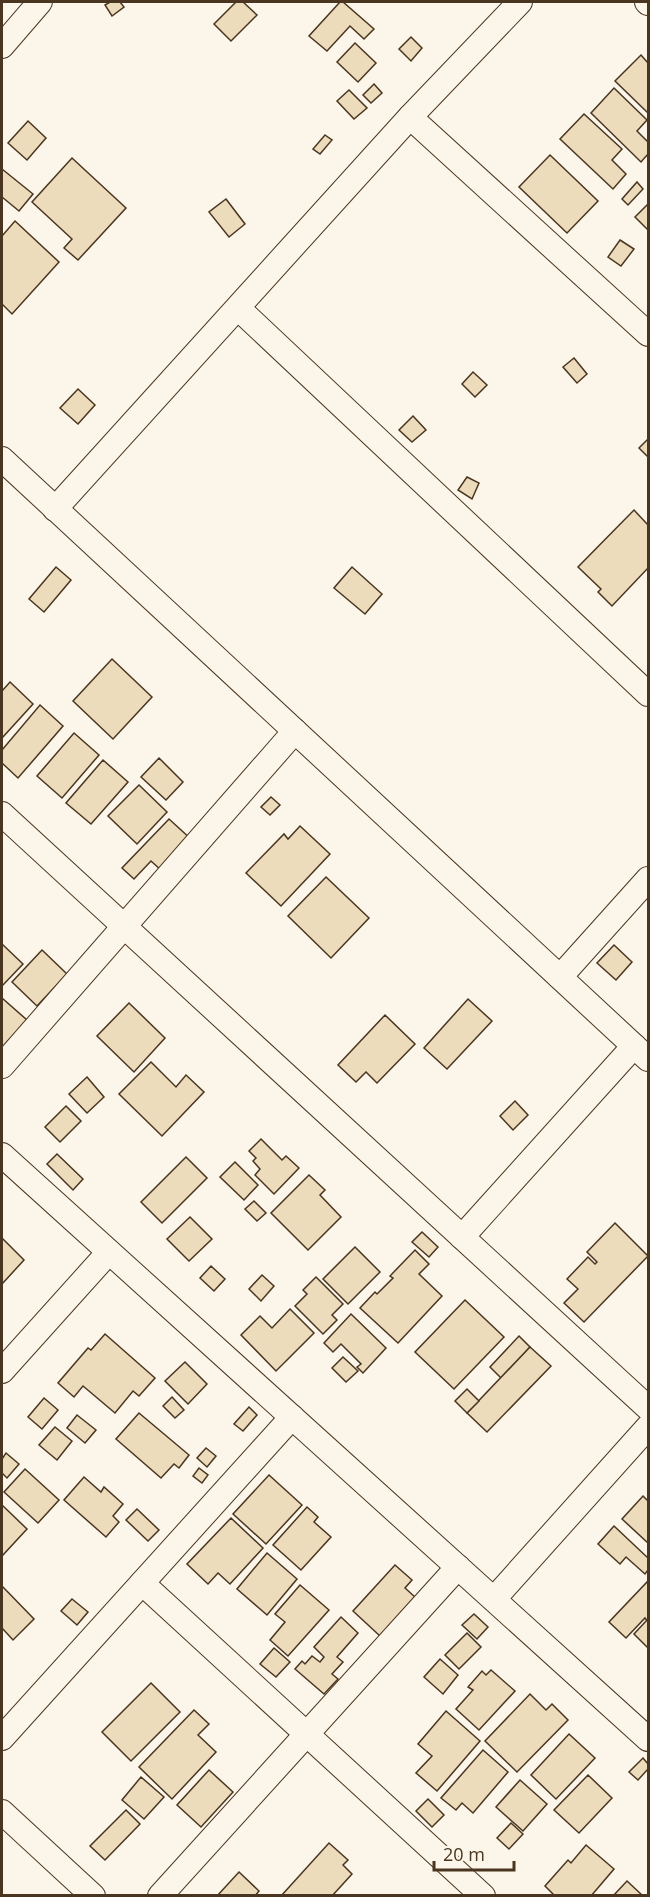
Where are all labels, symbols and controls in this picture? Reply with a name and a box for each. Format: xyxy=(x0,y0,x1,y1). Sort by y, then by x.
scale bar xyxy=(434,1834,514,1872)
text: 20 m xyxy=(443,1842,485,1866)

